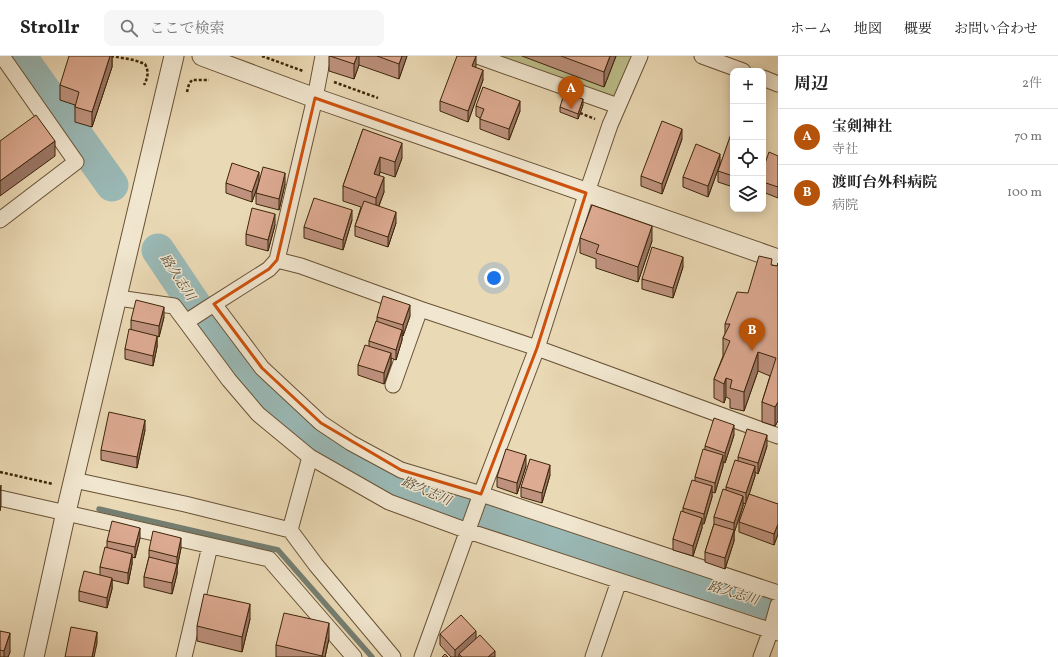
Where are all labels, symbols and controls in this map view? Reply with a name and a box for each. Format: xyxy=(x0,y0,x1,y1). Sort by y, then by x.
search box xyxy=(104,10,384,46)
text: Strollr xyxy=(20,15,80,41)
icon: search xyxy=(118,17,140,39)
text: ここで検索 xyxy=(150,19,225,40)
text: ホーム xyxy=(790,20,832,39)
text: 地図 xyxy=(854,20,882,39)
text: 概要 xyxy=(904,20,932,39)
text: お問い合わせ xyxy=(954,20,1038,39)
map controls xyxy=(730,68,766,212)
button: + xyxy=(730,68,766,104)
text: 周辺 xyxy=(794,73,828,96)
text: 2件 xyxy=(1022,75,1042,93)
pin: A xyxy=(558,76,584,109)
button: − xyxy=(730,104,766,140)
text: 宝剣神社 xyxy=(832,117,892,138)
text: A xyxy=(802,128,812,146)
text: 70 m xyxy=(1014,128,1042,146)
button: locate xyxy=(730,140,766,176)
text: 寺社 xyxy=(832,141,858,159)
text: 渡町台外科病院 xyxy=(832,173,937,194)
button: layers xyxy=(730,176,766,212)
text: B xyxy=(803,184,811,202)
text: 100 m xyxy=(1007,184,1042,202)
text: 病院 xyxy=(832,197,858,215)
water label: 路久志川 xyxy=(155,251,200,306)
your location xyxy=(484,268,504,288)
pin: B xyxy=(739,318,765,351)
water label: 路久志川 xyxy=(399,473,455,512)
water label: 路久志川 xyxy=(705,578,762,611)

